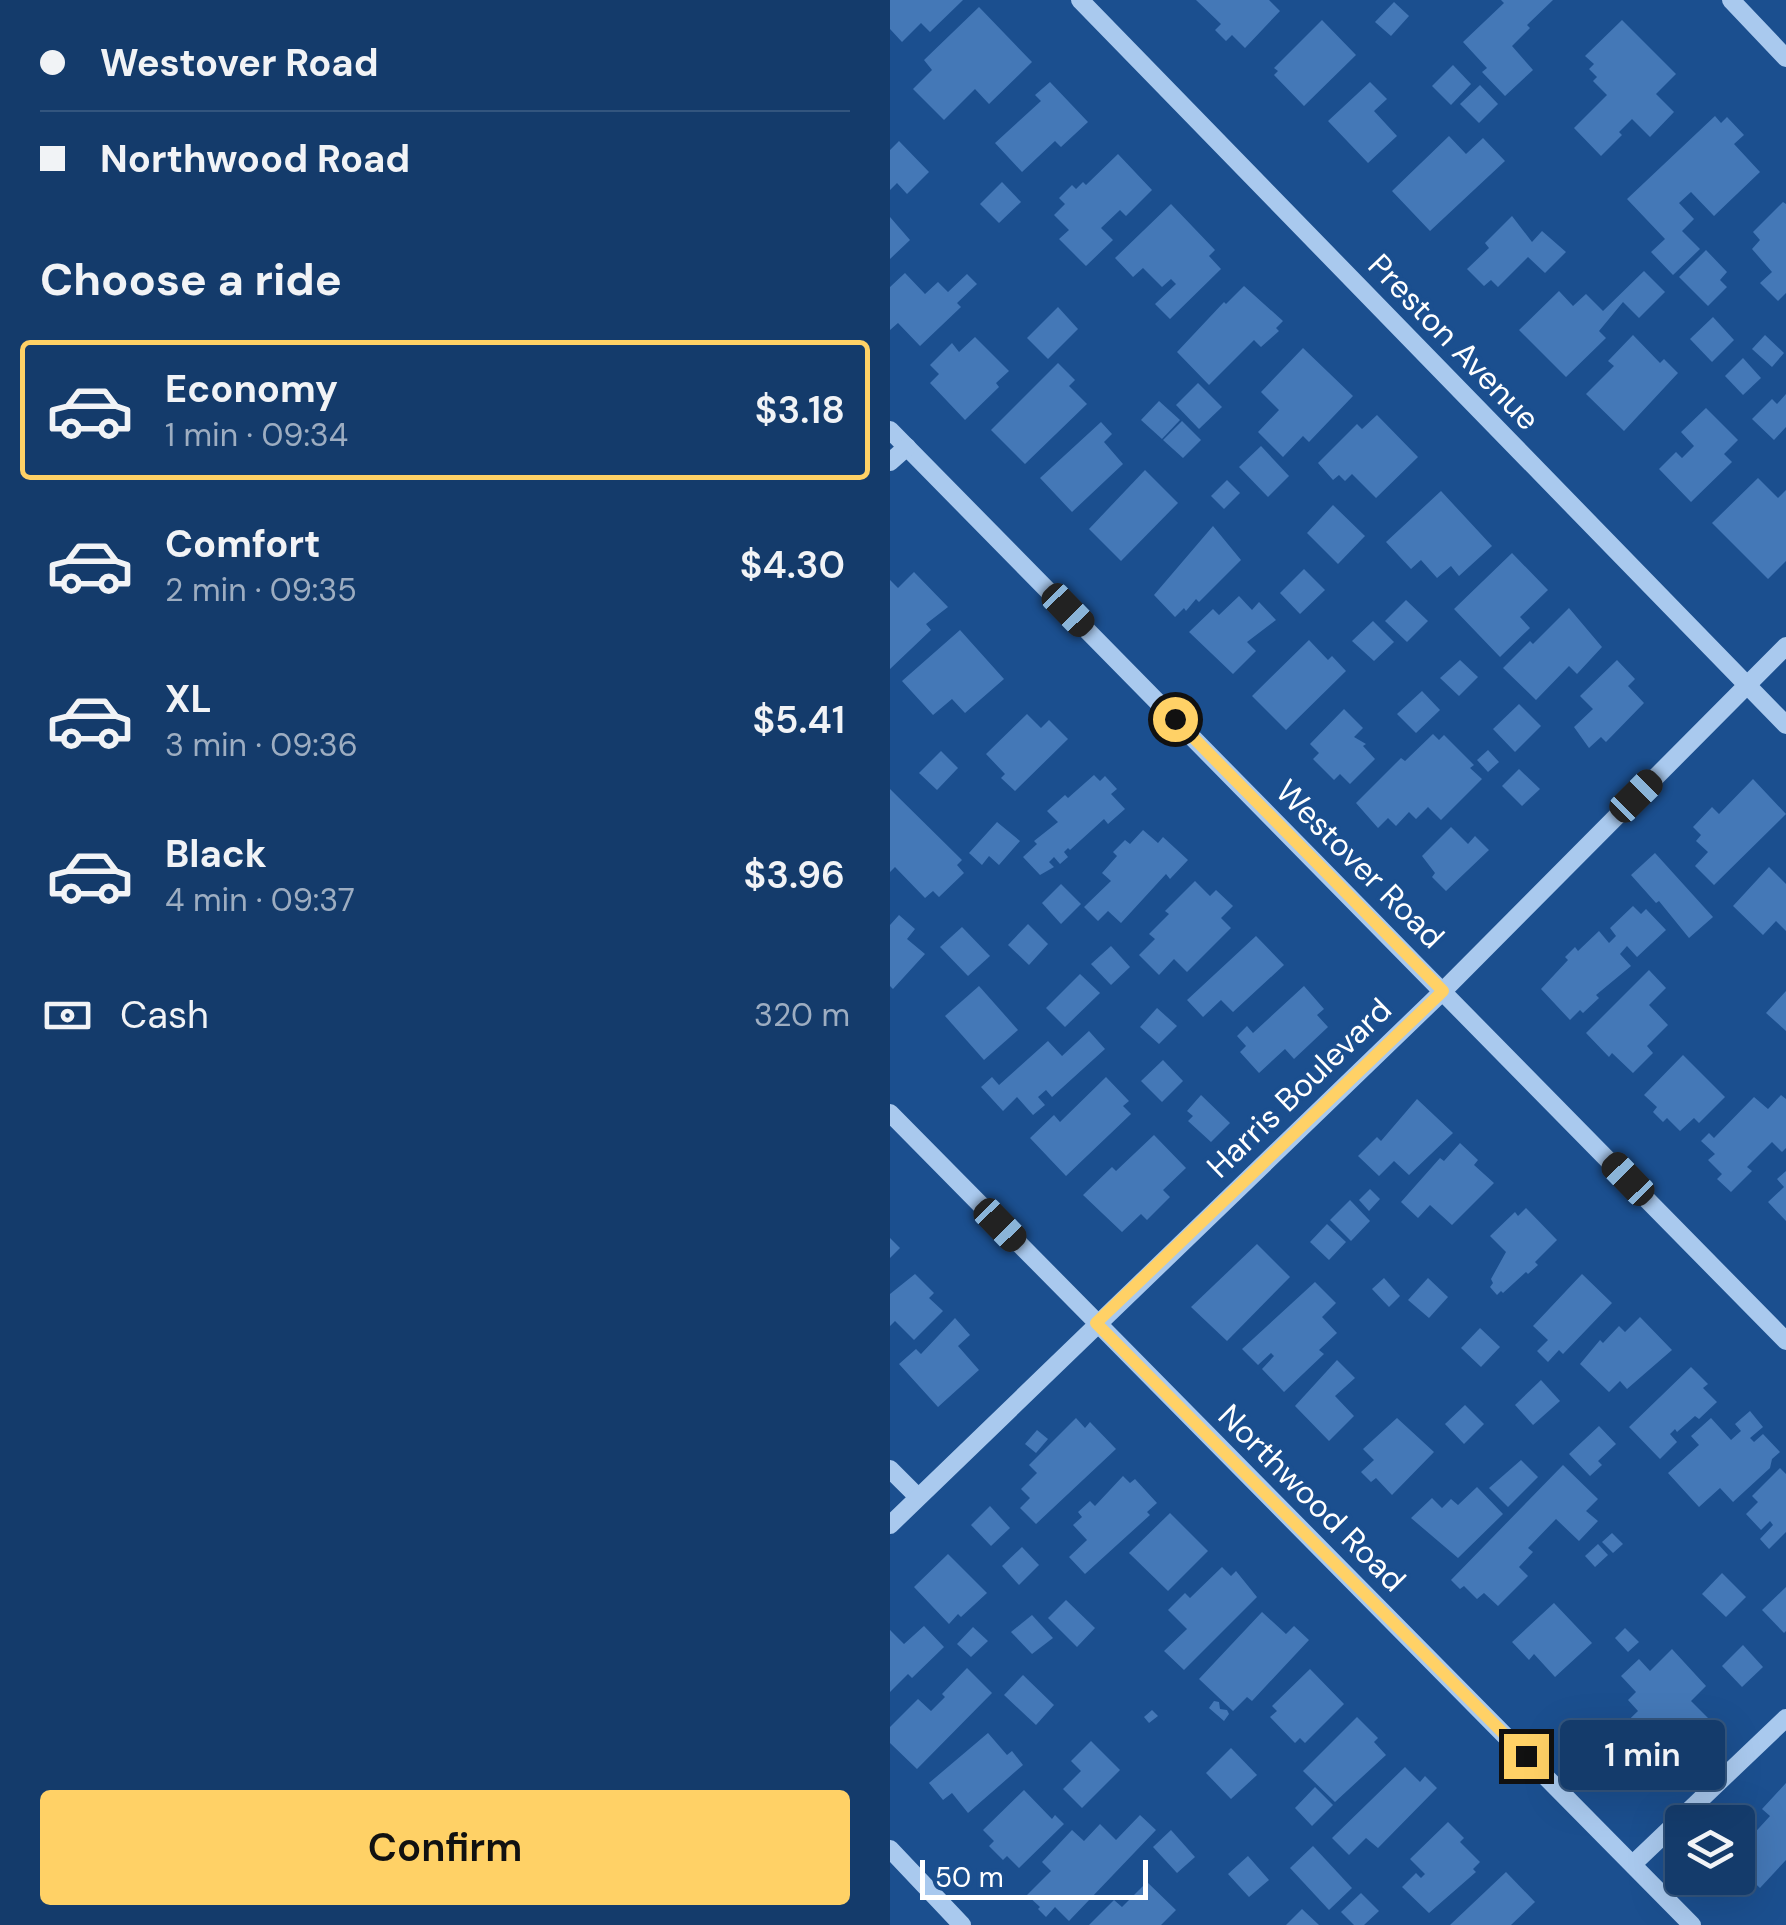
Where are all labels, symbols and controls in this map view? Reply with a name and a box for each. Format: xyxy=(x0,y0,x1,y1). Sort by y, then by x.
text: Westover Road xyxy=(100,38,379,88)
text: Northwood Road xyxy=(100,134,410,184)
street label: Preston Avenue xyxy=(1359,245,1549,439)
text: Choose a ride xyxy=(40,250,342,309)
text: Economy xyxy=(165,364,338,414)
icon: car xyxy=(45,365,135,455)
text: $3.18 xyxy=(755,385,845,435)
text: 1 min · 09:34 xyxy=(165,414,348,456)
text: Comfort xyxy=(165,519,321,569)
icon: car xyxy=(45,520,135,610)
text: $4.30 xyxy=(740,540,845,590)
text: 2 min · 09:35 xyxy=(165,569,357,611)
car xyxy=(1036,578,1100,642)
text: XL xyxy=(165,674,212,724)
icon: car xyxy=(45,675,135,765)
text: $5.41 xyxy=(752,695,845,745)
route start xyxy=(1153,697,1198,742)
text: 3 min · 09:36 xyxy=(165,724,358,766)
car xyxy=(1604,764,1668,828)
street label: Westover Road xyxy=(1267,771,1453,957)
text: Black xyxy=(165,829,267,879)
icon: car xyxy=(45,830,135,920)
text: $3.96 xyxy=(744,850,845,900)
text: 4 min · 09:37 xyxy=(165,879,355,921)
icon: cash xyxy=(40,988,95,1043)
street label: Harris Boulevard xyxy=(1198,989,1400,1187)
text: Cash xyxy=(120,990,209,1040)
text: 320 m xyxy=(754,994,850,1036)
car xyxy=(1596,1147,1660,1211)
car xyxy=(968,1193,1032,1257)
street label: Northwood Road xyxy=(1209,1395,1415,1601)
callout: 1 min xyxy=(1561,1721,1726,1791)
route end xyxy=(1504,1734,1549,1779)
text: 1 min xyxy=(1604,1734,1681,1776)
button: Confirm xyxy=(40,1790,850,1905)
map controls xyxy=(1665,1805,1755,1895)
button: layers xyxy=(1665,1805,1755,1895)
scale bar xyxy=(920,1855,1148,1900)
text: 50 m xyxy=(935,1859,1004,1896)

